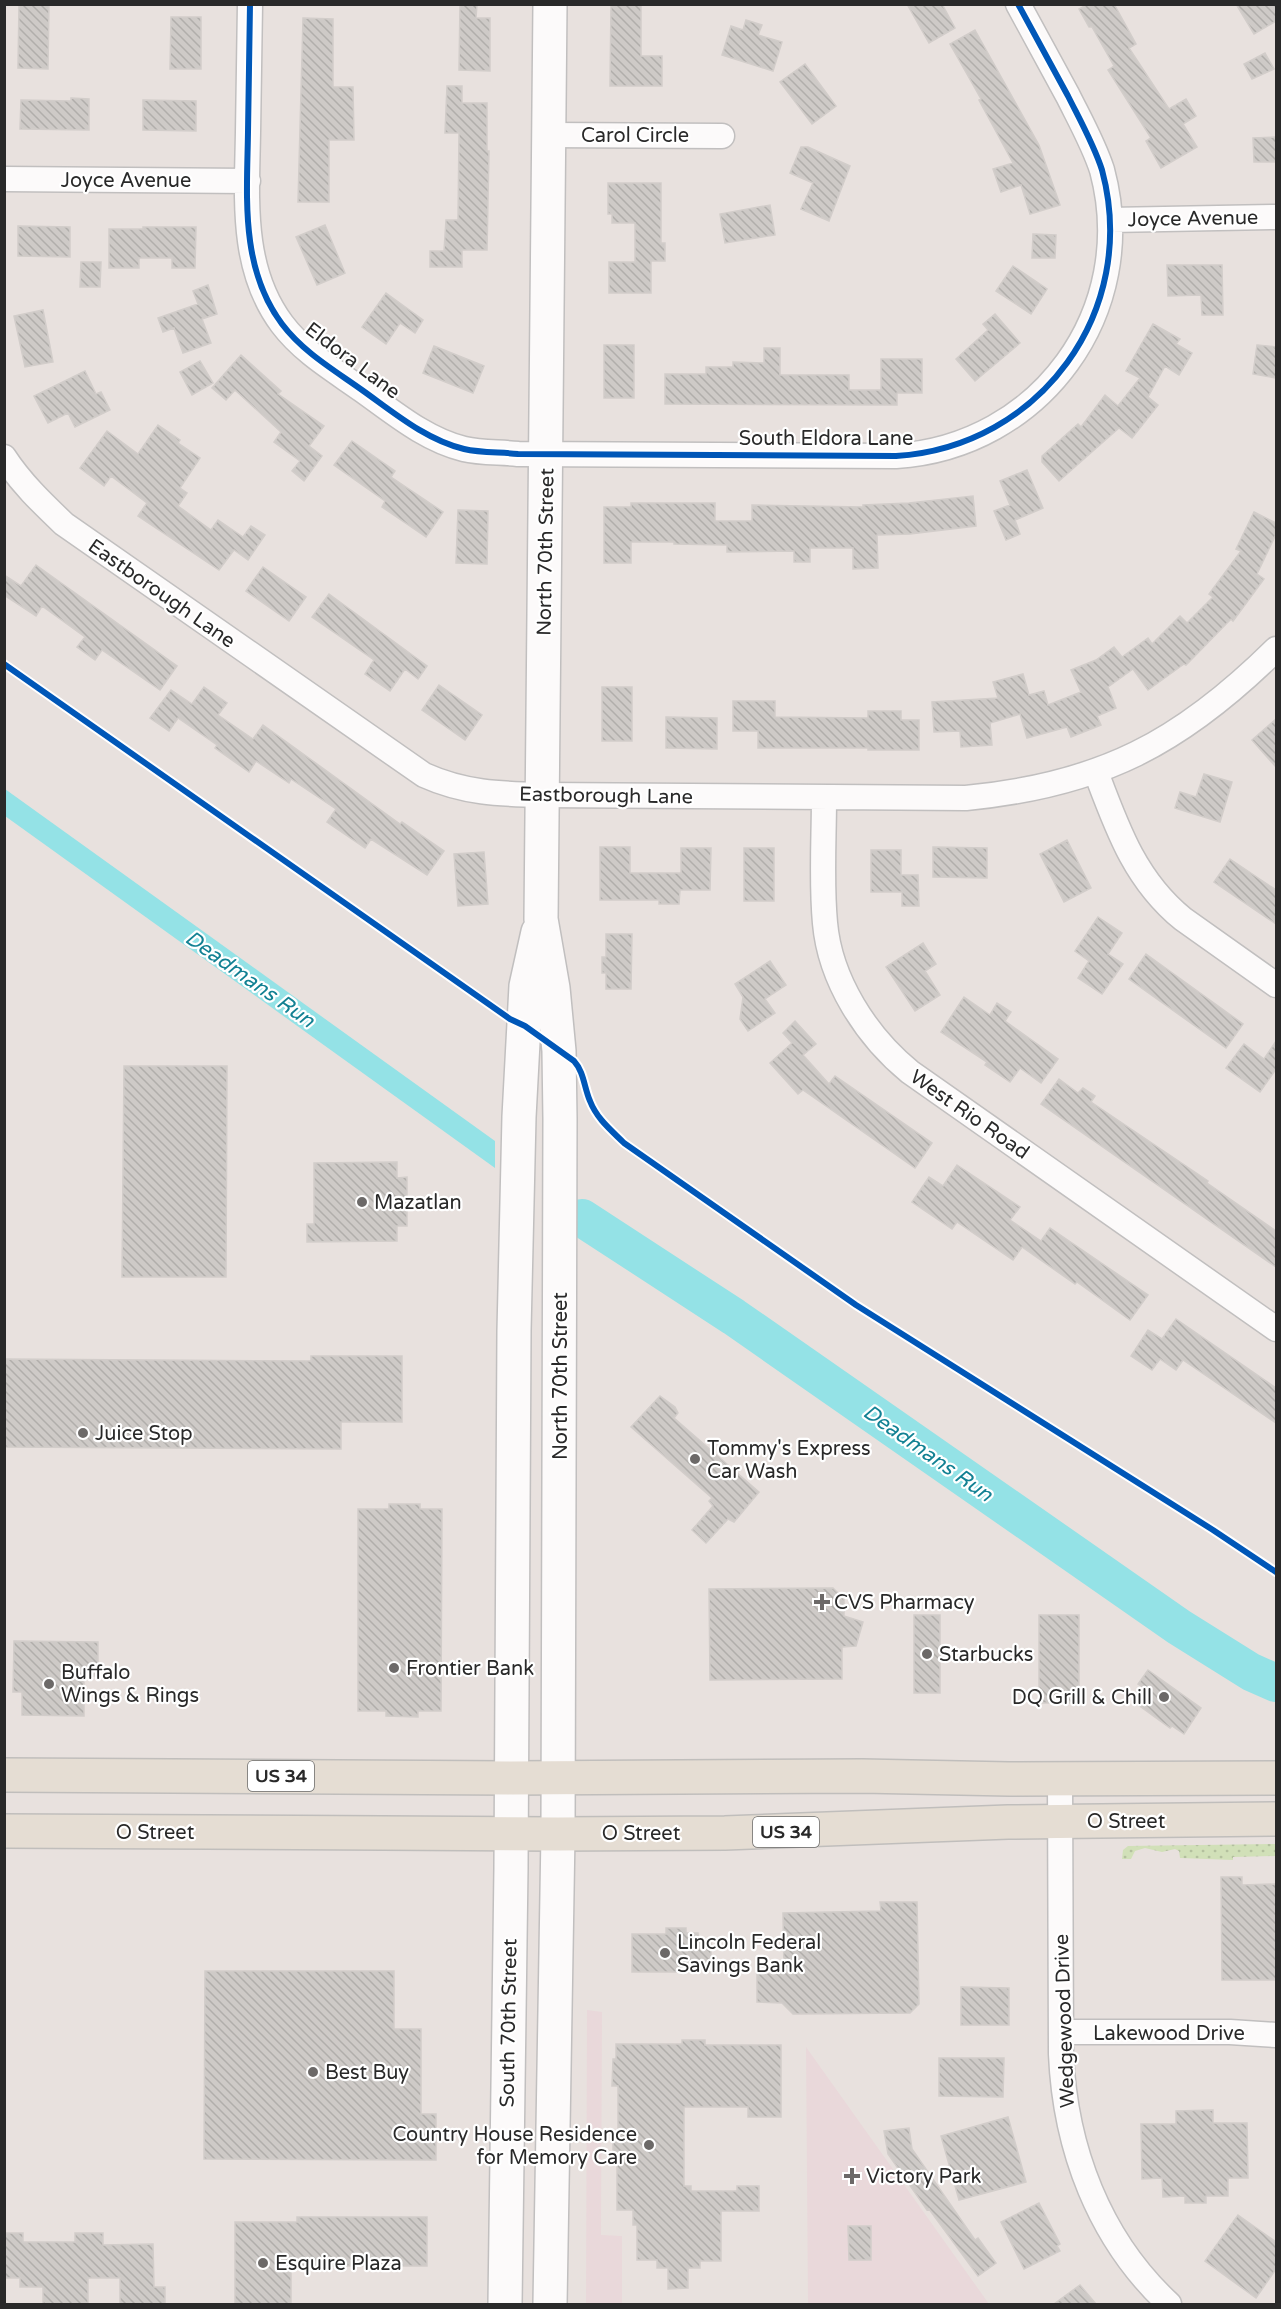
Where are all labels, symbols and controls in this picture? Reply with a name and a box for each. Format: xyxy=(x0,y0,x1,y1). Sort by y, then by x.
street label: Carol Circle xyxy=(581,124,689,148)
street label: Joyce Avenue xyxy=(61,169,191,193)
street label: Joyce Avenue xyxy=(1128,206,1259,232)
street label: Eldora Lane xyxy=(300,317,405,404)
street label: South Eldora Lane xyxy=(739,427,913,451)
street label: North 70th Street xyxy=(533,468,559,636)
street label: Eastborough Lane xyxy=(83,534,239,653)
street label: Eastborough Lane xyxy=(519,782,693,810)
water label: Deadmans Run xyxy=(180,926,320,1034)
street label: West Rio Road xyxy=(905,1065,1034,1165)
place label: Mazatlan xyxy=(374,1191,462,1215)
marker: Mazatlan xyxy=(355,1195,369,1209)
street label: North 70th Street xyxy=(549,1292,573,1460)
water label: Deadmans Run xyxy=(858,1400,998,1508)
place label: Juice Stop xyxy=(95,1422,193,1446)
marker: Juice Stop xyxy=(76,1426,90,1440)
place label: Tommy's Express Car Wash xyxy=(707,1437,871,1484)
marker: Tommy's Express Car Wash xyxy=(688,1452,702,1466)
place label: CVS Pharmacy xyxy=(834,1591,975,1615)
marker: CVS Pharmacy xyxy=(815,1595,829,1609)
place label: Starbucks xyxy=(939,1643,1033,1667)
marker: Starbucks xyxy=(920,1647,934,1661)
place label: Frontier Bank xyxy=(406,1657,534,1681)
place label: Buffalo Wings & Rings xyxy=(61,1661,199,1708)
marker: Frontier Bank xyxy=(387,1661,401,1675)
marker: Buffalo Wings & Rings xyxy=(42,1677,56,1691)
place label: DQ Grill & Chill xyxy=(1012,1686,1152,1710)
marker: DQ Grill & Chill xyxy=(1157,1690,1171,1704)
road number: US 34 xyxy=(248,1761,314,1791)
street label: O Street xyxy=(1087,1810,1166,1834)
road number: US 34 xyxy=(753,1817,819,1847)
street label: O Street xyxy=(116,1821,195,1845)
street label: O Street xyxy=(602,1822,681,1846)
place label: Lincoln Federal Savings Bank xyxy=(677,1931,821,1978)
street label: Wedgewood Drive xyxy=(1050,1933,1080,2108)
street label: South 70th Street xyxy=(496,1938,522,2108)
marker: Lincoln Federal Savings Bank xyxy=(658,1946,672,1960)
street label: Lakewood Drive xyxy=(1093,2022,1245,2046)
place label: Best Buy xyxy=(325,2061,409,2085)
marker: Best Buy xyxy=(306,2065,320,2079)
place label: Country House Residence for Memory Care xyxy=(392,2123,637,2170)
marker: Country House Residence for Memory Care xyxy=(642,2138,656,2152)
place label: Victory Park xyxy=(866,2165,981,2189)
marker: Victory Park xyxy=(843,2167,861,2185)
place label: Esquire Plaza xyxy=(275,2252,402,2276)
marker: Esquire Plaza xyxy=(256,2256,270,2270)

